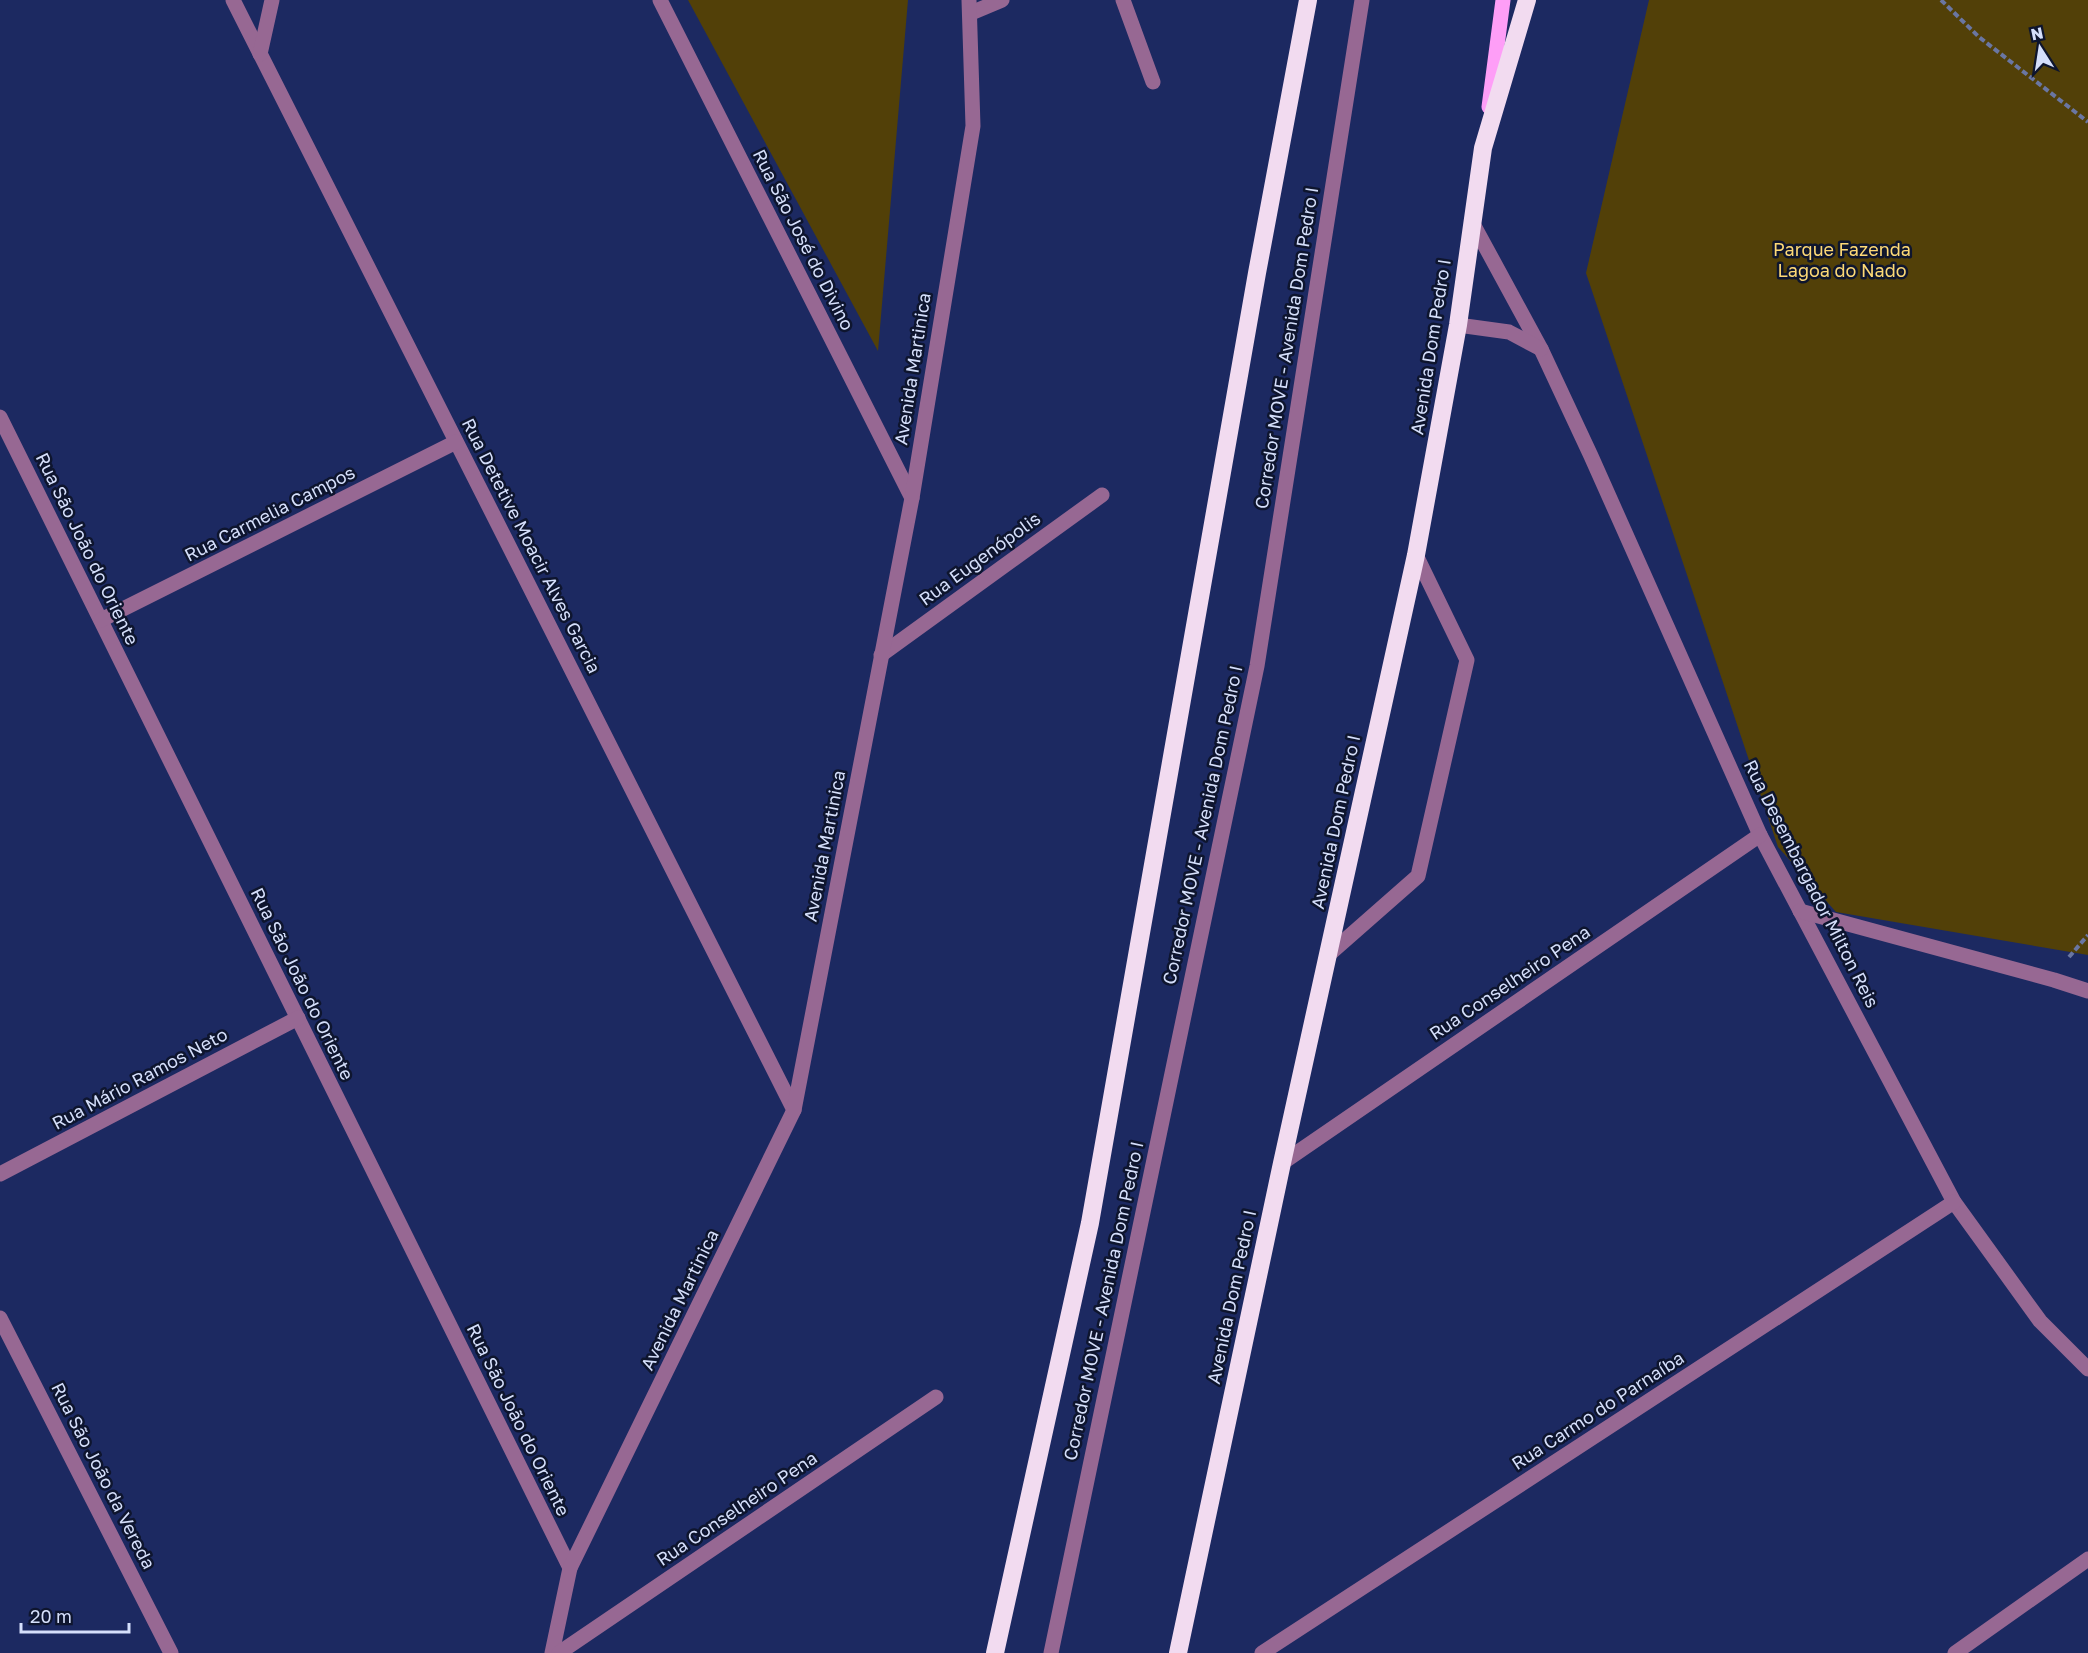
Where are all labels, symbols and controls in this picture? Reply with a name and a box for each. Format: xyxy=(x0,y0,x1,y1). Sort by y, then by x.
north arrow xyxy=(2010,18,2070,78)
text: N xyxy=(2029,22,2045,44)
street label: Rua São José do Divino xyxy=(749,145,859,334)
street label: Corredor MOVE - Avenida Dom Pedro I xyxy=(1250,185,1322,510)
park label: Parque Fazenda Lagoa do Nado xyxy=(1773,238,1911,281)
street label: Avenida Dom Pedro I xyxy=(1405,257,1455,436)
street label: Avenida Martinica xyxy=(889,291,935,446)
street label: Rua Detetive Moacir Alves Garcia xyxy=(458,414,606,677)
street label: Rua São João do Oriente xyxy=(32,449,144,648)
street label: Rua Carmelia Campos xyxy=(181,461,358,566)
street label: Rua Eugenópolis xyxy=(914,507,1044,610)
street label: Corredor MOVE - Avenida Dom Pedro I xyxy=(1157,663,1247,986)
street label: Avenida Dom Pedro I xyxy=(1306,733,1364,911)
street label: Rua Desembargador Milton Reis xyxy=(1740,756,1884,1011)
street label: Avenida Martinica xyxy=(799,768,849,923)
street label: Rua São João do Oriente xyxy=(247,884,359,1083)
street label: Rua Conselheiro Pena xyxy=(1425,920,1594,1044)
street label: Rua Mário Ramos Neto xyxy=(48,1023,231,1134)
street label: Corredor MOVE - Avenida Dom Pedro I xyxy=(1058,1139,1148,1462)
street label: Avenida Dom Pedro I xyxy=(1202,1208,1260,1386)
street label: Avenida Martinica xyxy=(636,1226,723,1373)
street label: Rua São João do Oriente xyxy=(463,1320,575,1519)
street label: Rua Carmo do Parnaíba xyxy=(1507,1346,1688,1474)
street label: Rua São João da Vereda xyxy=(47,1379,161,1572)
street label: Rua Conselheiro Pena xyxy=(652,1446,821,1570)
scale bar xyxy=(21,1596,129,1634)
text: 20 m xyxy=(30,1605,72,1627)

